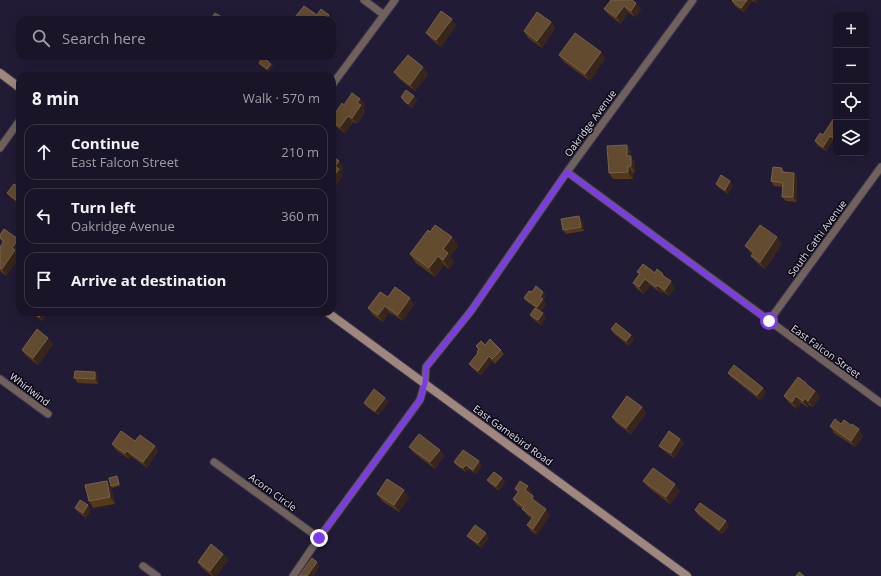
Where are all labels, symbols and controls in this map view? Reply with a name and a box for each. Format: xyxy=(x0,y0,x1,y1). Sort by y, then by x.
map controls xyxy=(833,12,869,156)
button: + xyxy=(833,12,869,48)
search box xyxy=(16,16,336,60)
icon: search xyxy=(30,27,52,49)
text: Search here xyxy=(62,28,146,48)
button: − xyxy=(833,48,869,84)
button: locate xyxy=(833,84,869,120)
street label: Oakridge Avenue xyxy=(561,86,619,159)
text: 8 min xyxy=(32,87,79,110)
text: Walk · 570 m xyxy=(243,89,320,107)
button: layers xyxy=(833,120,869,156)
text: Continue xyxy=(71,133,139,153)
icon: ahead xyxy=(33,141,55,163)
text: 210 m xyxy=(281,143,319,161)
text: East Falcon Street xyxy=(71,153,179,171)
text: Turn left xyxy=(71,197,136,217)
street label: South Cathi Avenue xyxy=(784,197,850,279)
icon: left xyxy=(33,205,55,227)
text: 360 m xyxy=(281,207,319,225)
text: Oakridge Avenue xyxy=(71,217,175,235)
icon: arrive xyxy=(33,269,55,291)
text: Arrive at destination xyxy=(71,270,226,290)
route start xyxy=(760,312,778,330)
street label: East Falcon Street xyxy=(788,321,864,381)
street label: Whirlwind xyxy=(7,369,53,409)
street label: East Gamebird Road xyxy=(470,401,556,469)
street label: Acorn Circle xyxy=(246,470,300,514)
route end xyxy=(310,529,328,547)

